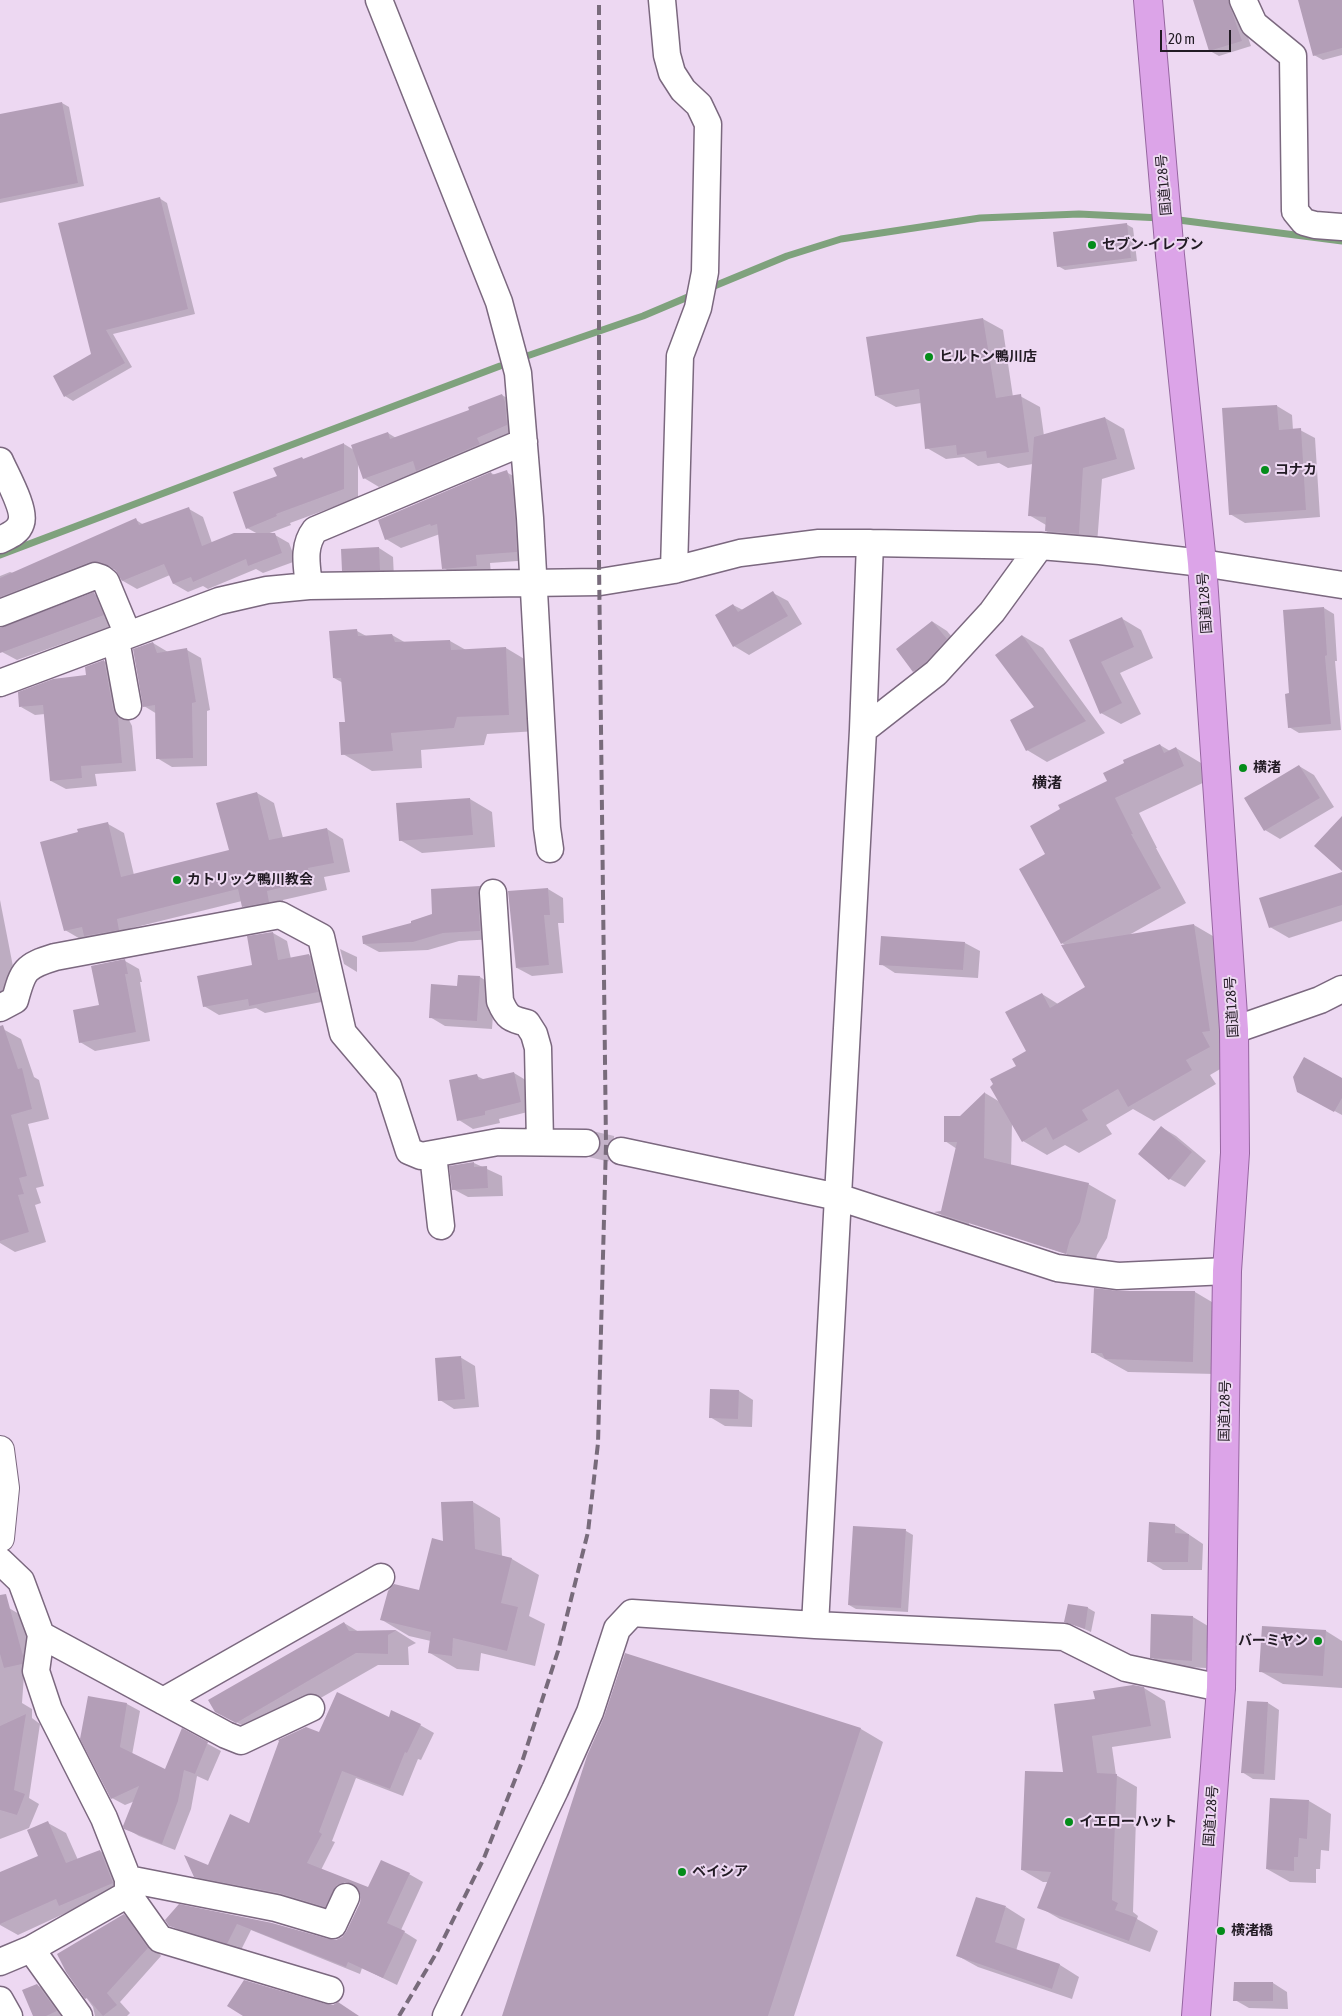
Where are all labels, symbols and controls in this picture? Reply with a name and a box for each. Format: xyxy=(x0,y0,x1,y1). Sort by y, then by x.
scale bar xyxy=(1162,20,1233,52)
text: 20 m xyxy=(1168,30,1195,47)
street label: 国道128号 xyxy=(1153,154,1175,216)
place label: セブン-イレブン xyxy=(1102,237,1203,253)
marker: セブン-イレブン xyxy=(1086,239,1098,251)
place label: ヒルトン鴨川店 xyxy=(939,349,1037,365)
marker: ヒルトン鴨川店 xyxy=(923,351,935,363)
place label: コナカ xyxy=(1275,462,1317,478)
marker: コナカ xyxy=(1259,464,1271,476)
street label: 国道128号 xyxy=(1194,572,1216,634)
place label: 横渚 xyxy=(1253,760,1281,776)
marker: 横渚 xyxy=(1237,762,1249,774)
district label: 横渚 xyxy=(1032,774,1062,792)
place label: カトリック鴨川教会 xyxy=(187,872,313,888)
marker: カトリック鴨川教会 xyxy=(171,874,183,886)
street label: 国道128号 xyxy=(1222,976,1242,1038)
street label: 国道128号 xyxy=(1216,1380,1234,1442)
place label: バーミヤン xyxy=(1238,1633,1308,1649)
marker: バーミヤン xyxy=(1312,1635,1324,1647)
street label: 国道128号 xyxy=(1200,1785,1222,1847)
place label: イエローハット xyxy=(1079,1814,1177,1830)
marker: イエローハット xyxy=(1063,1816,1075,1828)
place label: ベイシア xyxy=(692,1864,748,1880)
marker: ベイシア xyxy=(676,1866,688,1878)
place label: 横渚橋 xyxy=(1231,1923,1273,1939)
marker: 横渚橋 xyxy=(1215,1925,1227,1937)

